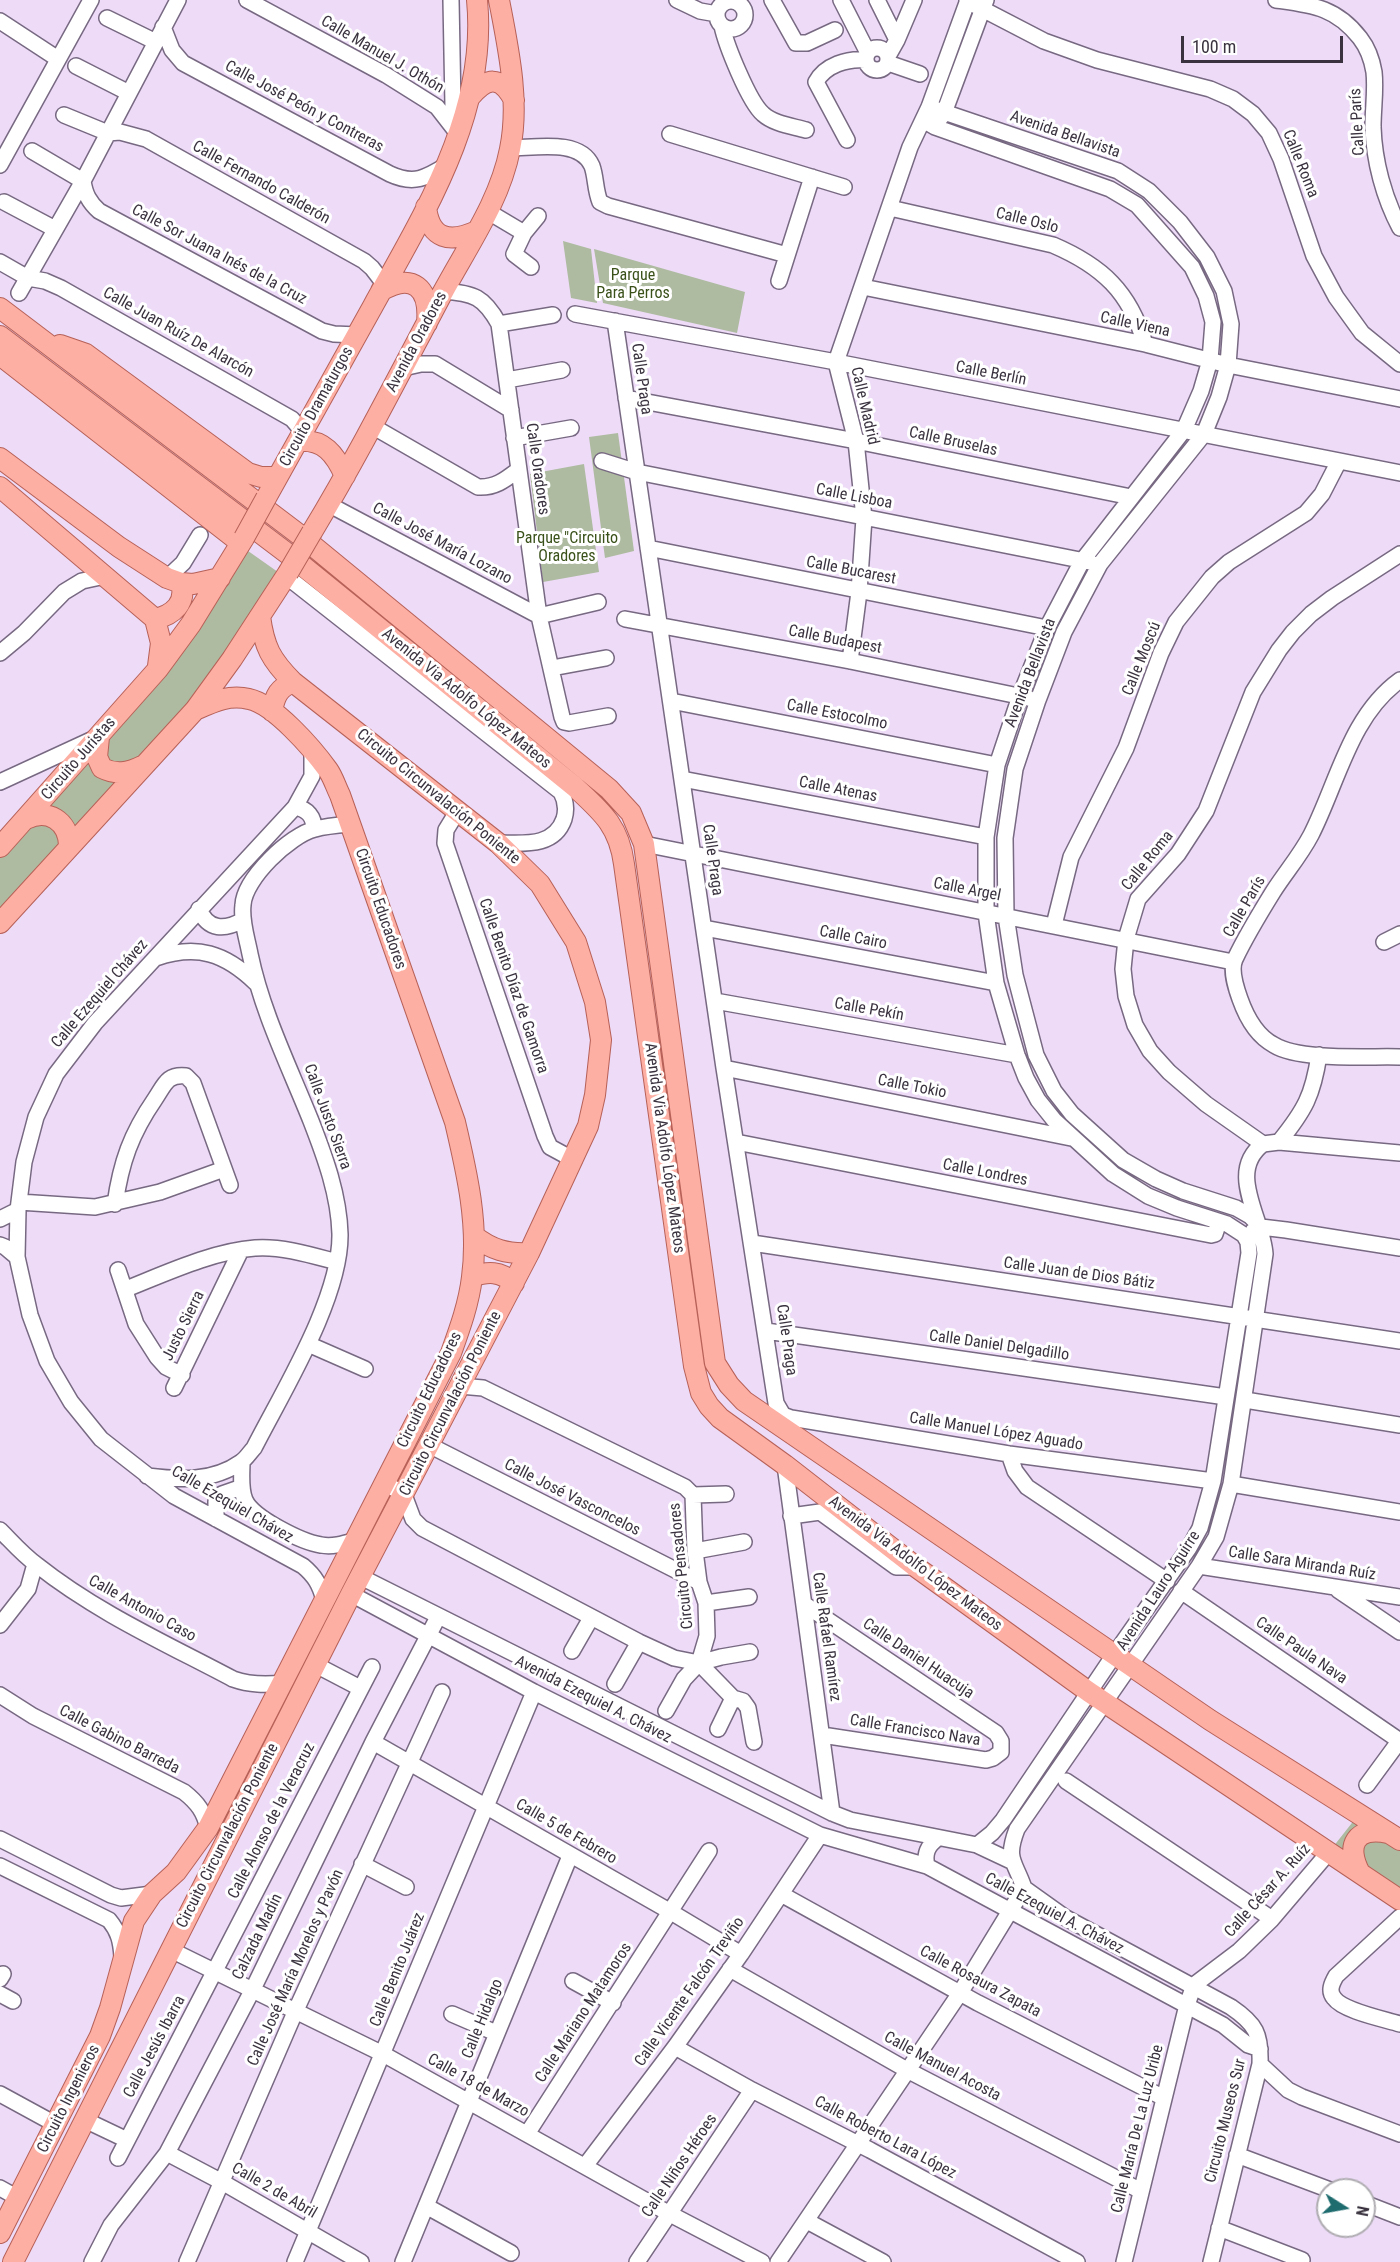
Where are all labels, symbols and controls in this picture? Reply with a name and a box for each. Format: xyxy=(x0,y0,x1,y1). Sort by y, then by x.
street label: Calle Manuel J. Othón xyxy=(317,12,447,98)
scale bar xyxy=(1184,24,1346,62)
text: 100 m xyxy=(1192,36,1236,57)
street label: Calle José Peón y Contreras xyxy=(221,57,387,157)
street label: Calle París xyxy=(1347,88,1369,156)
street label: Avenida Bellavista xyxy=(1007,107,1123,163)
street label: Calle Roma xyxy=(1278,127,1322,201)
street label: Calle Fernando Calderón xyxy=(189,137,333,229)
street label: Calle Sor Juana Inés de la Cruz xyxy=(128,201,310,309)
street label: Calle Oslo xyxy=(994,204,1060,238)
park label: Parque Para Perros xyxy=(596,266,670,304)
street label: Calle Juan Ruíz De Alarcón xyxy=(99,284,257,382)
street label: Avenida Oradores xyxy=(382,288,452,396)
street label: Calle Viena xyxy=(1098,308,1172,342)
street label: Calle Praga xyxy=(626,342,656,416)
street label: Circuito Dramaturgos xyxy=(276,344,358,470)
street label: Calle Berlín xyxy=(954,358,1028,390)
street label: Calle Madrid xyxy=(846,365,882,447)
street label: Calle Oradores xyxy=(521,422,553,516)
street label: Calle Bruselas xyxy=(907,423,999,461)
street label: Calle Lisboa xyxy=(814,480,894,514)
street label: Calle José María Lozano xyxy=(369,499,515,589)
park label: Parque "Circuito Oradores xyxy=(516,529,618,567)
street label: Calle Bucarest xyxy=(804,553,898,589)
street label: Avenida Bellavista xyxy=(1001,616,1061,730)
street label: Calle Moscú xyxy=(1119,619,1165,699)
street label: Calle Budapest xyxy=(787,622,883,658)
street label: Avenida Via Adolfo López Mateos xyxy=(377,625,555,773)
street label: Calle Estocolmo xyxy=(785,696,889,734)
street label: Circuito Juristas xyxy=(38,714,120,804)
street label: Circuito Circunvalación Poniente xyxy=(352,725,524,869)
street label: Calle Atenas xyxy=(797,773,879,807)
street label: Calle Praga xyxy=(697,823,727,897)
street label: Calle Roma xyxy=(1118,827,1178,895)
street label: Circuito Educadores xyxy=(350,846,410,972)
street label: Calle París xyxy=(1220,873,1270,941)
street label: Calle Argel xyxy=(932,874,1002,906)
street label: Calle Benito Díaz de Gamorra xyxy=(474,896,552,1076)
street label: Calle Cairo xyxy=(818,922,888,954)
street label: Calle Ezequiel Chávez xyxy=(48,936,152,1052)
street label: Calle Pekín xyxy=(833,994,905,1026)
street label: Avenida Via Adolfo López Mateos xyxy=(640,1041,688,1255)
street label: Calle Justo Sierra xyxy=(299,1062,355,1172)
street label: Calle Tokio xyxy=(876,1071,948,1103)
street label: Calle Londres xyxy=(941,1155,1029,1191)
street label: Calle Juan de Dios Bátiz xyxy=(1002,1254,1156,1294)
street label: Justo Sierra xyxy=(159,1288,209,1364)
street label: Calle Praga xyxy=(771,1303,801,1377)
street label: Circuito Circunvalación Poniente xyxy=(396,1308,506,1500)
street label: Calle Daniel Delgadillo xyxy=(928,1327,1070,1365)
street label: Circuito Educadores xyxy=(394,1329,466,1451)
street label: Calle Manuel López Aguado xyxy=(908,1409,1084,1455)
street label: Calle José Vasconcelos xyxy=(501,1455,643,1541)
street label: Calle Ezequiel Chávez xyxy=(168,1462,296,1548)
street label: Avenida Via Adolfo López Mateos xyxy=(824,1492,1006,1636)
street label: Circuito Pensadores xyxy=(666,1502,698,1630)
street label: Avenida Lauro Aguirre xyxy=(1113,1528,1205,1654)
street label: Calle Sara Miranda Ruíz xyxy=(1227,1543,1377,1585)
street label: Calle Rafael Ramírez xyxy=(807,1571,845,1703)
street label: Calle Antonio Caso xyxy=(85,1572,199,1646)
street label: Calle Paula Nava xyxy=(1252,1613,1350,1689)
street label: Calle Daniel Huacuja xyxy=(859,1615,977,1703)
street label: Avenida Ezequiel A. Chávez xyxy=(512,1652,674,1748)
street label: Calle Gabino Barreda xyxy=(56,1701,182,1779)
street label: Calle Francisco Nava xyxy=(848,1711,982,1751)
street label: Circuito Circunvalación Poniente xyxy=(173,1740,283,1932)
street label: Calle Alonso de la Veracruz xyxy=(224,1740,320,1902)
street label: Calle 5 de Febrero xyxy=(512,1795,620,1869)
street label: Calle César A. Ruíz xyxy=(1221,1840,1315,1942)
street label: Calle José María Morelos y Pavón xyxy=(244,1867,348,2069)
street label: Calle Ezequiel A. Chávez xyxy=(981,1869,1127,1959)
street label: Calzada Madín xyxy=(229,1891,287,1983)
street label: Calle Benito Juárez xyxy=(366,1910,430,2030)
street label: Calle Vicente Falcón Treviño xyxy=(631,1914,749,2070)
street label: Calle Mariano Matamoros xyxy=(532,1939,636,2087)
street label: Calle Rosaura Zapata xyxy=(916,1942,1044,2022)
street label: Calle Hidalgo xyxy=(458,1976,508,2062)
street label: Calle Jesús Ibarra xyxy=(120,1993,190,2101)
street label: Calle Manuel Acosta xyxy=(880,2028,1004,2106)
street label: Circuito Ingenieros xyxy=(34,2042,104,2156)
street label: Calle María De La Luz Uribe xyxy=(1108,2043,1168,2215)
street label: Calle 18 de Marzo xyxy=(424,2050,532,2122)
street label: Circuito Museos Sur xyxy=(1201,2057,1251,2185)
street label: Calle Roberto Lara López xyxy=(811,2092,959,2184)
street label: Calle Niños Héroes xyxy=(638,2111,722,2221)
street label: Calle 2 de Abril xyxy=(228,2159,320,2223)
north arrow xyxy=(1316,2178,1376,2238)
text: N xyxy=(1352,2205,1372,2218)

